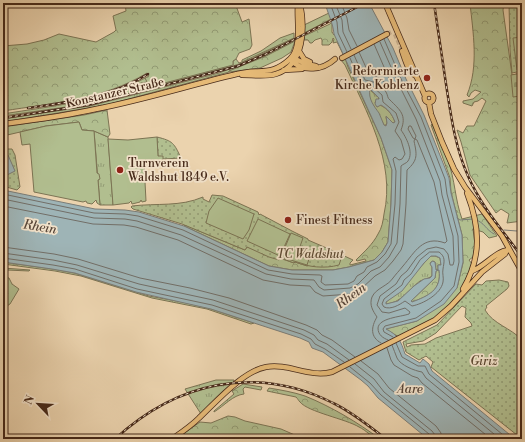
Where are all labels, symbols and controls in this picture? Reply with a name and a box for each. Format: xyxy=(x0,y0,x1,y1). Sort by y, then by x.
place label: Reformierte Kirche Koblenz xyxy=(335,64,419,93)
marker: Reformierte Kirche Koblenz xyxy=(422,73,432,83)
street label: Konstanzer Straße xyxy=(65,74,165,112)
place label: Turnverein Waldshut 1849 e.V. xyxy=(127,156,229,185)
marker: Turnverein Waldshut 1849 e.V. xyxy=(115,165,125,175)
place label: Finest Fitness xyxy=(296,213,373,228)
marker: Finest Fitness xyxy=(283,215,293,225)
water label: Rhein xyxy=(21,216,59,238)
park label: TC Waldshut xyxy=(276,247,345,262)
water label: Rhein xyxy=(332,279,370,313)
park label: Giriz xyxy=(470,354,498,369)
water label: Aare xyxy=(395,381,423,397)
north arrow xyxy=(18,384,58,424)
text: N xyxy=(22,393,38,407)

